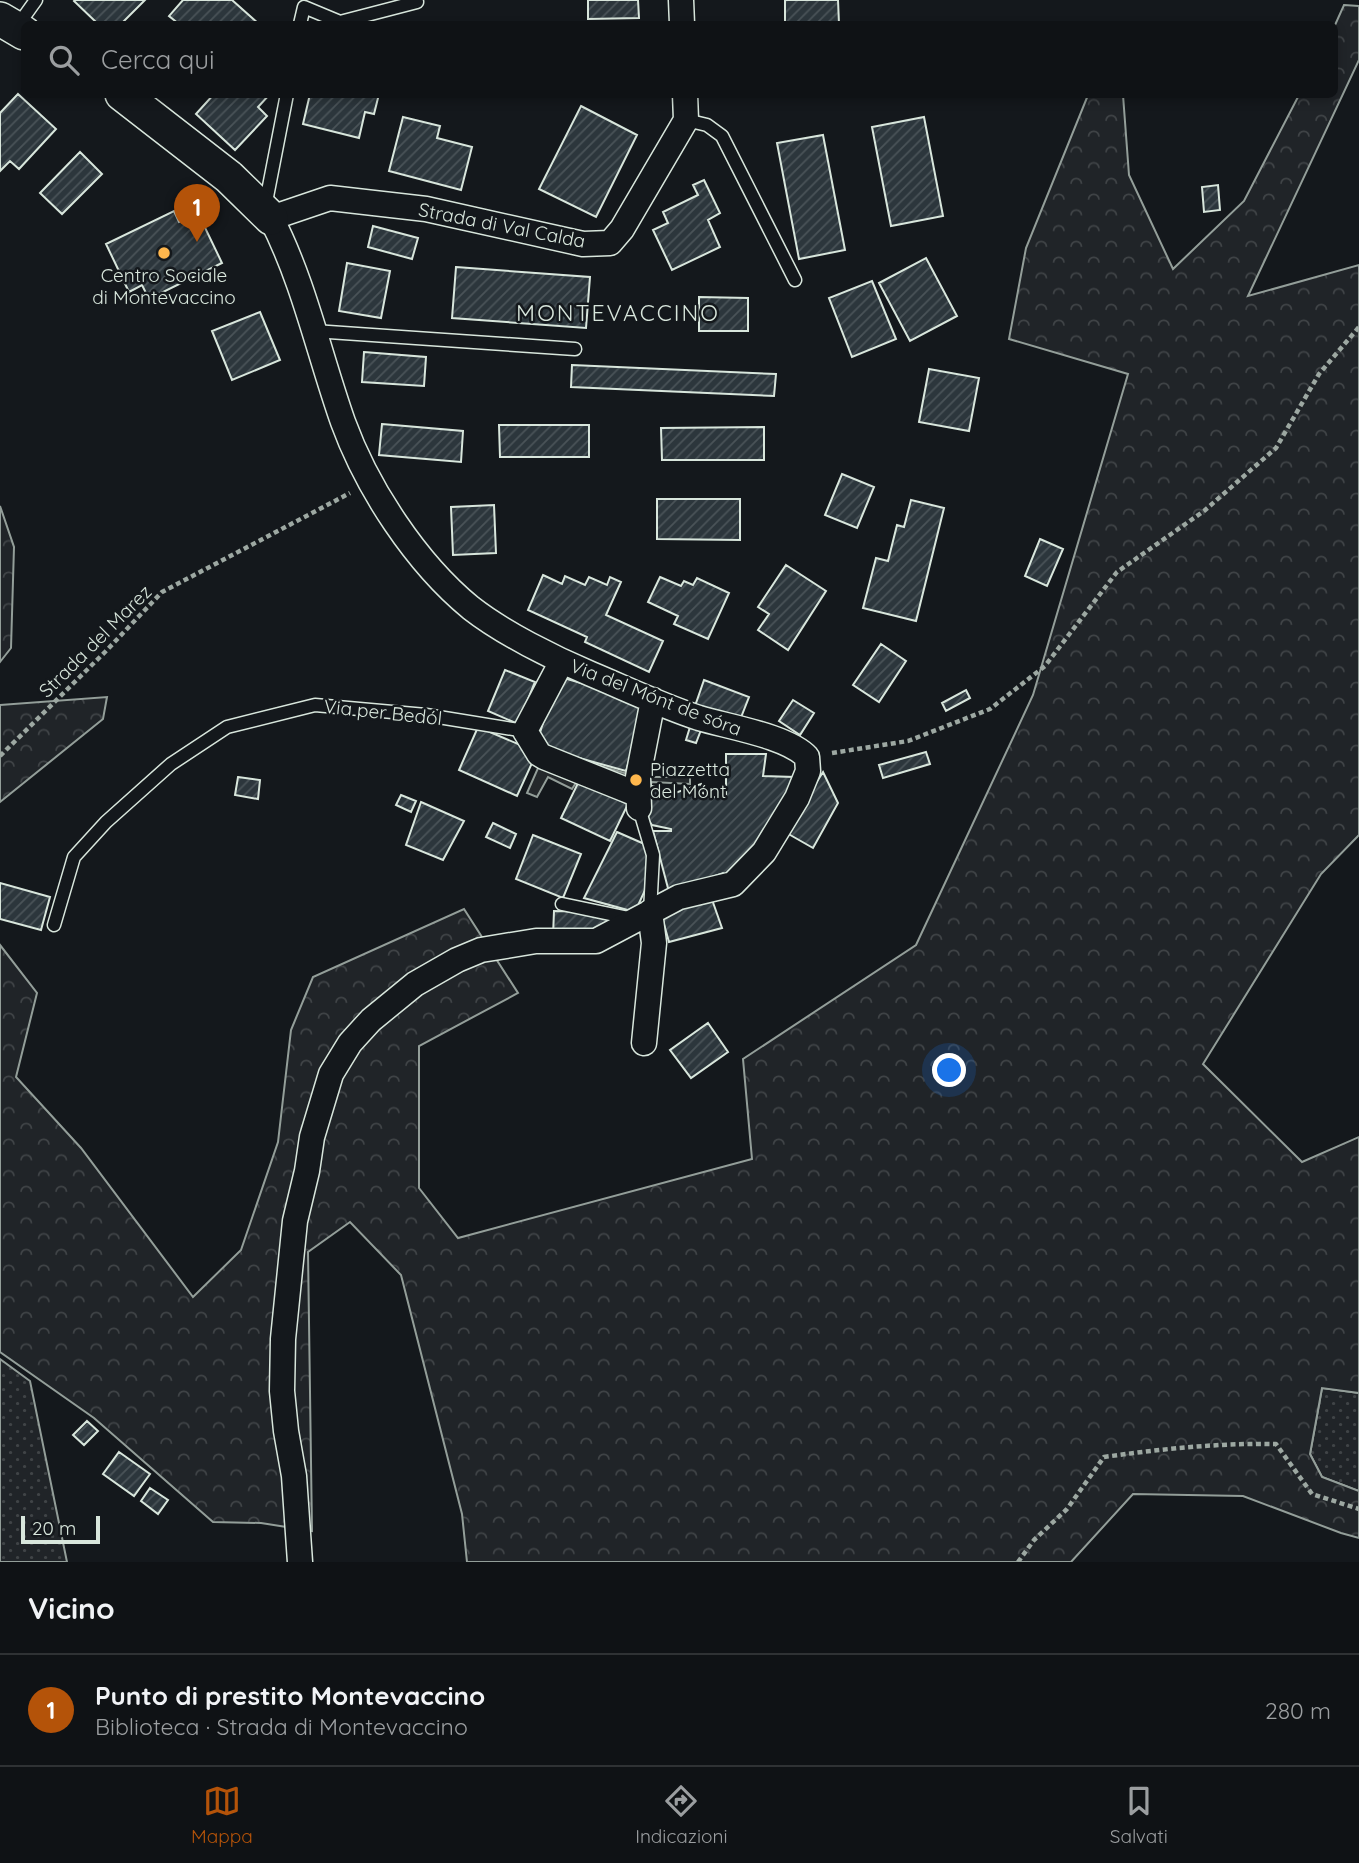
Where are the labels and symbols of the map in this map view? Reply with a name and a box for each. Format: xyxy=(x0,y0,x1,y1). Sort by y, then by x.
pin: 1 xyxy=(174,184,220,242)
street label: Strada di Val Calda xyxy=(417,197,587,253)
marker: Centro Sociale di Montevaccino xyxy=(156,245,172,261)
place label: Centro Sociale di Montevaccino xyxy=(92,263,236,309)
district label: MONTEVACCINO xyxy=(516,298,720,327)
street label: Strada del Marez xyxy=(34,580,156,702)
street label: Via del Mónt de sóra xyxy=(567,653,745,741)
street label: Via per Bedól xyxy=(323,694,443,730)
place label: Piazzetta del Mónt xyxy=(650,757,730,803)
marker: Piazzetta del Mónt xyxy=(628,772,644,788)
your location xyxy=(932,1053,966,1087)
scale bar xyxy=(21,1513,100,1545)

